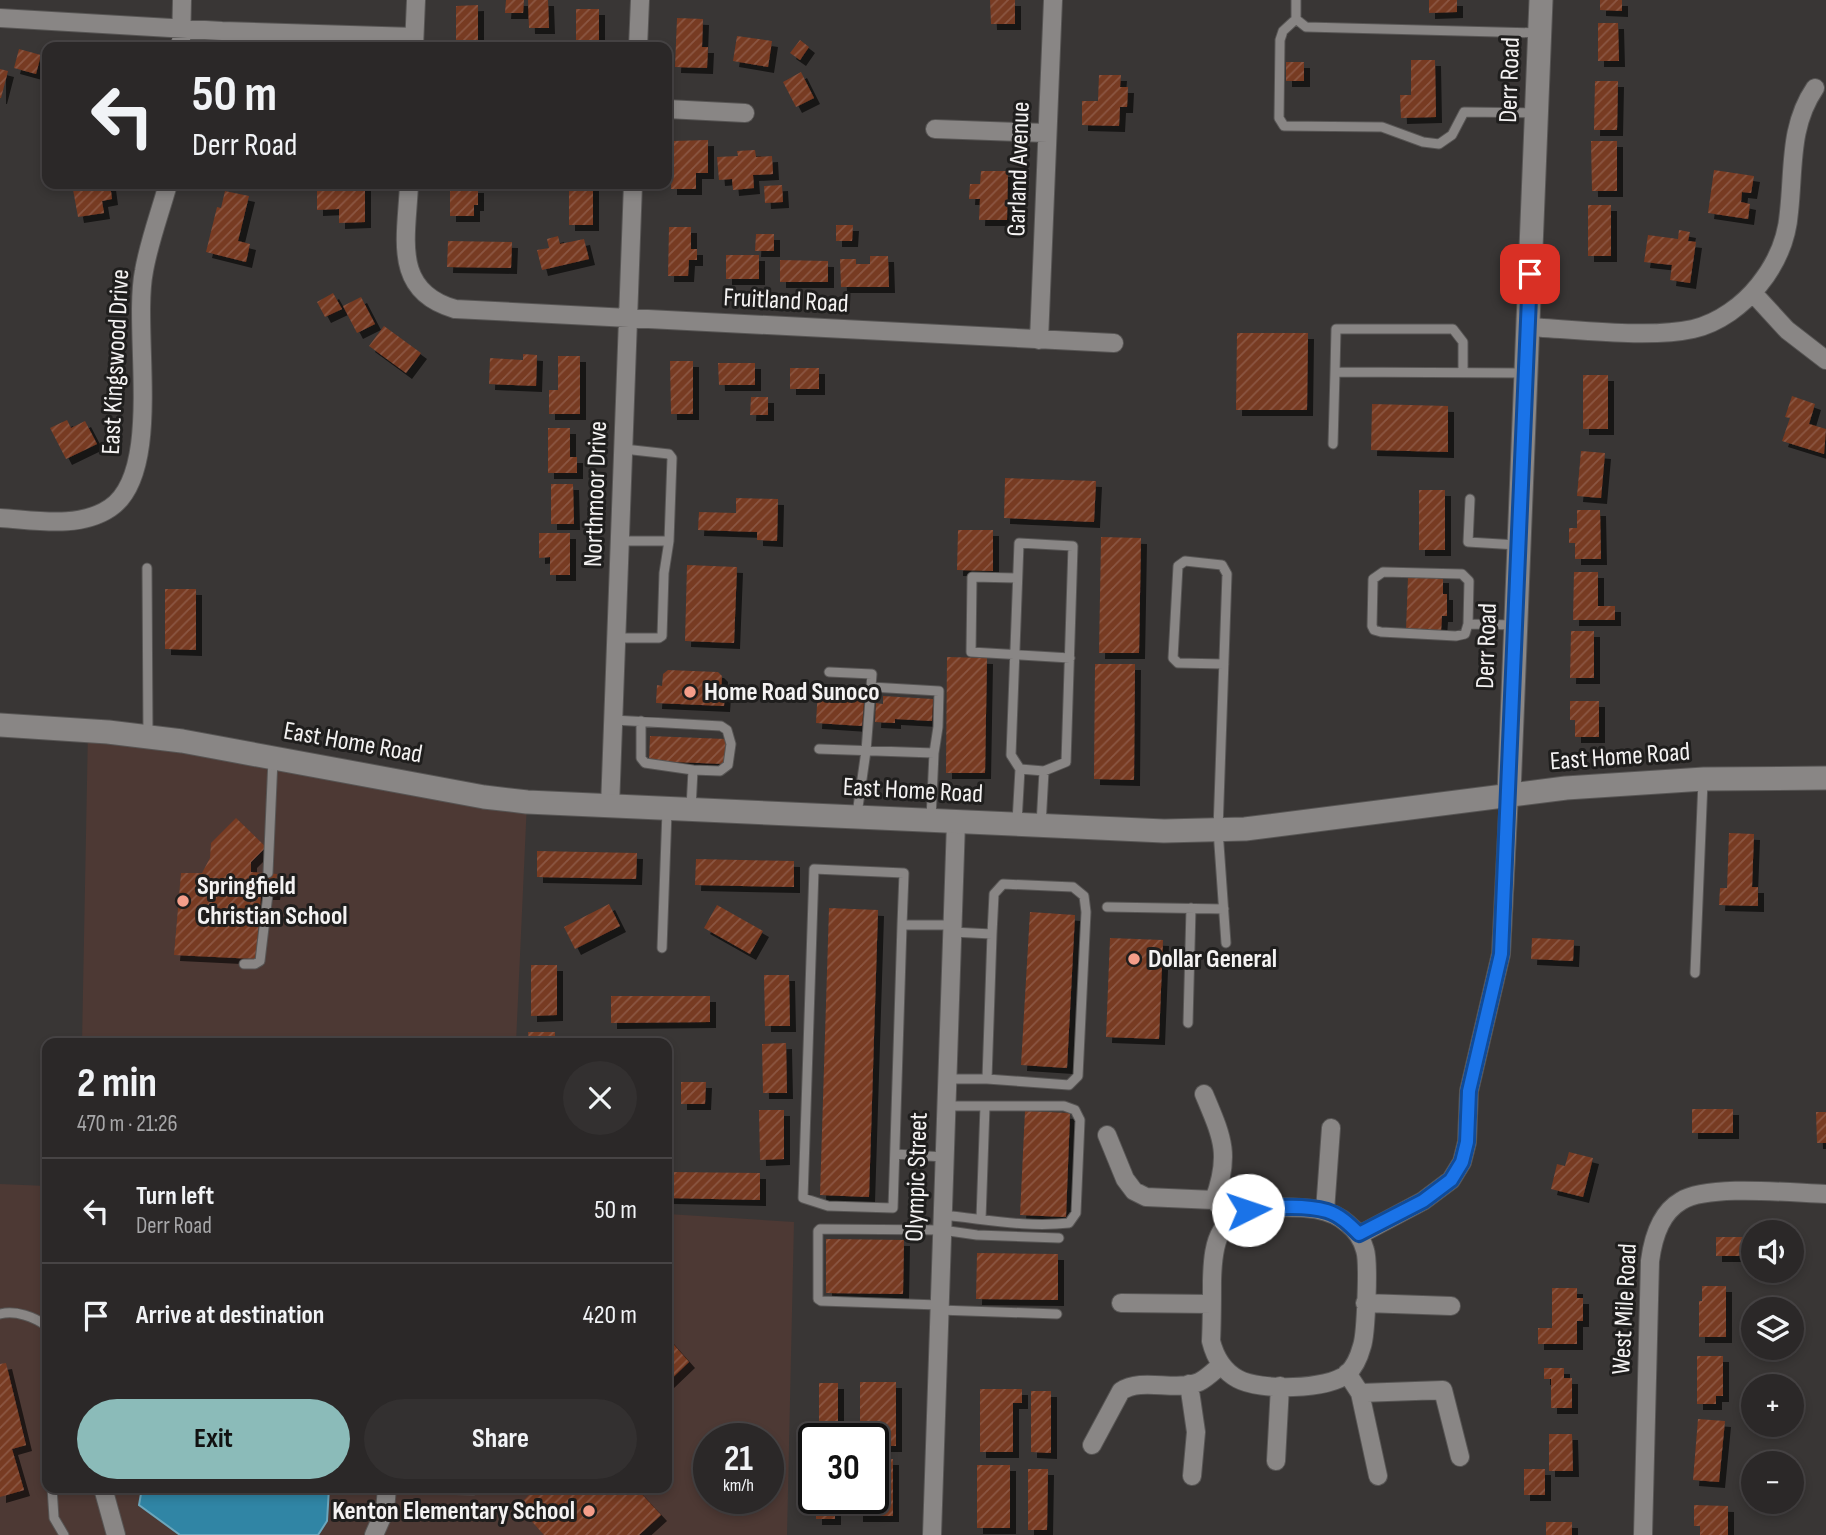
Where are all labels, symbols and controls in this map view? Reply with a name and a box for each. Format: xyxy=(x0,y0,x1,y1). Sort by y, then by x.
street label: Derr Road xyxy=(1493,37,1527,123)
text: 50 m xyxy=(192,66,277,125)
icon: left xyxy=(77,70,168,161)
street label: Garland Avenue xyxy=(1001,101,1037,237)
text: Derr Road xyxy=(192,126,297,165)
pin xyxy=(1500,244,1560,304)
icon: arrive xyxy=(1511,255,1549,293)
street label: East Kingswood Drive xyxy=(96,268,136,456)
street label: Fruitland Road xyxy=(723,282,849,320)
street label: Northmoor Drive xyxy=(578,420,614,568)
street label: Derr Road xyxy=(1470,603,1504,689)
place label: Home Road Sunoco xyxy=(704,677,880,708)
marker: Home Road Sunoco xyxy=(682,684,698,700)
street label: East Home Road xyxy=(281,716,425,770)
street label: East Home Road xyxy=(1549,737,1691,777)
street label: East Home Road xyxy=(842,772,984,810)
place label: Springfield Christian School xyxy=(197,871,348,932)
marker: Springfield Christian School xyxy=(175,893,191,909)
place label: Dollar General xyxy=(1148,944,1277,975)
marker: Dollar General xyxy=(1126,951,1142,967)
text: 2 min xyxy=(77,1058,157,1109)
button: close xyxy=(563,1061,637,1135)
text: 470 m · 21:26 xyxy=(77,1110,178,1138)
street label: Olympic Street xyxy=(899,1112,935,1242)
position arrow xyxy=(1211,1173,1285,1247)
text: Turn left xyxy=(136,1181,214,1212)
icon: left xyxy=(77,1192,115,1230)
text: 50 m xyxy=(594,1195,637,1226)
text: Derr Road xyxy=(136,1212,212,1240)
map controls xyxy=(1741,1220,1804,1514)
button: sound xyxy=(1741,1220,1804,1283)
street label: West Mile Road xyxy=(1606,1243,1644,1375)
icon: arrive xyxy=(77,1297,115,1335)
button: layers xyxy=(1741,1297,1804,1360)
text: Arrive at destination xyxy=(136,1300,324,1331)
text: 420 m xyxy=(583,1300,637,1331)
button: + xyxy=(1741,1374,1804,1437)
button: Exit xyxy=(77,1399,350,1479)
button: Share xyxy=(364,1399,637,1479)
speed limit sign: 30 xyxy=(798,1423,889,1514)
text: 21 xyxy=(724,1438,753,1481)
button: − xyxy=(1741,1451,1804,1514)
text: km/h xyxy=(723,1475,754,1496)
place label: Kenton Elementary School xyxy=(332,1496,575,1527)
marker: Kenton Elementary School xyxy=(581,1503,597,1519)

